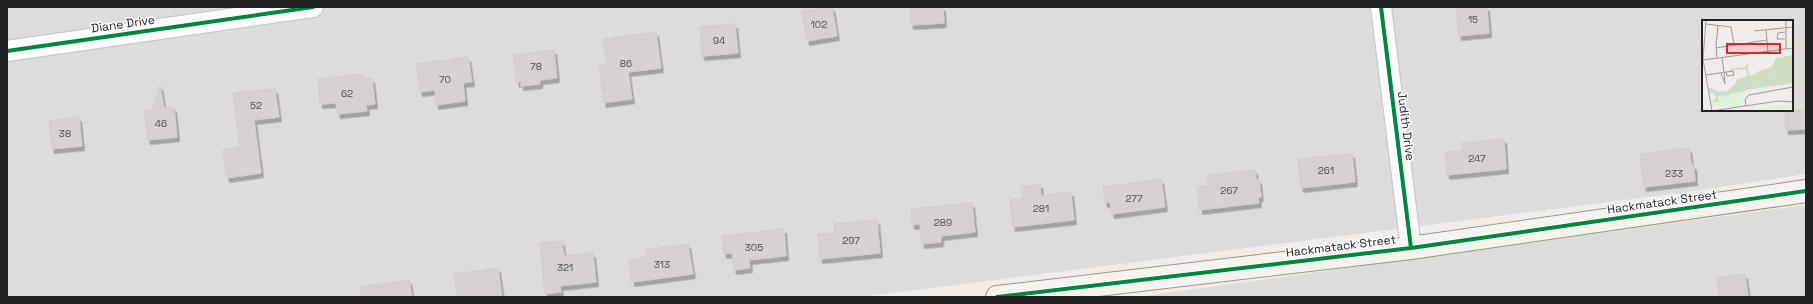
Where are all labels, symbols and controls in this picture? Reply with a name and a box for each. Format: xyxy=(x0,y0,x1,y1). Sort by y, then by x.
street label: Diane Drive xyxy=(90,12,156,36)
house number: 15 xyxy=(1468,13,1478,26)
house number: 102 xyxy=(811,18,827,31)
inset map xyxy=(1702,20,1793,111)
house number: 94 xyxy=(713,34,725,47)
house number: 86 xyxy=(620,57,632,70)
house number: 78 xyxy=(530,60,542,73)
house number: 70 xyxy=(439,73,451,86)
house number: 62 xyxy=(341,87,353,100)
street label: Judith Drive xyxy=(1394,91,1418,161)
house number: 52 xyxy=(250,99,262,112)
house number: 46 xyxy=(155,117,167,130)
house number: 38 xyxy=(59,127,71,140)
house number: 247 xyxy=(1468,152,1486,165)
house number: 261 xyxy=(1318,164,1334,177)
house number: 233 xyxy=(1665,167,1683,180)
house number: 267 xyxy=(1220,184,1238,197)
street label: Hackmatack Street xyxy=(1606,186,1718,218)
house number: 277 xyxy=(1125,192,1143,205)
house number: 281 xyxy=(1033,202,1049,215)
house number: 289 xyxy=(934,216,952,229)
street label: Hackmatack Street xyxy=(1285,231,1397,261)
house number: 297 xyxy=(842,234,860,247)
house number: 305 xyxy=(745,241,763,254)
house number: 313 xyxy=(654,258,670,271)
house number: 321 xyxy=(557,261,573,274)

